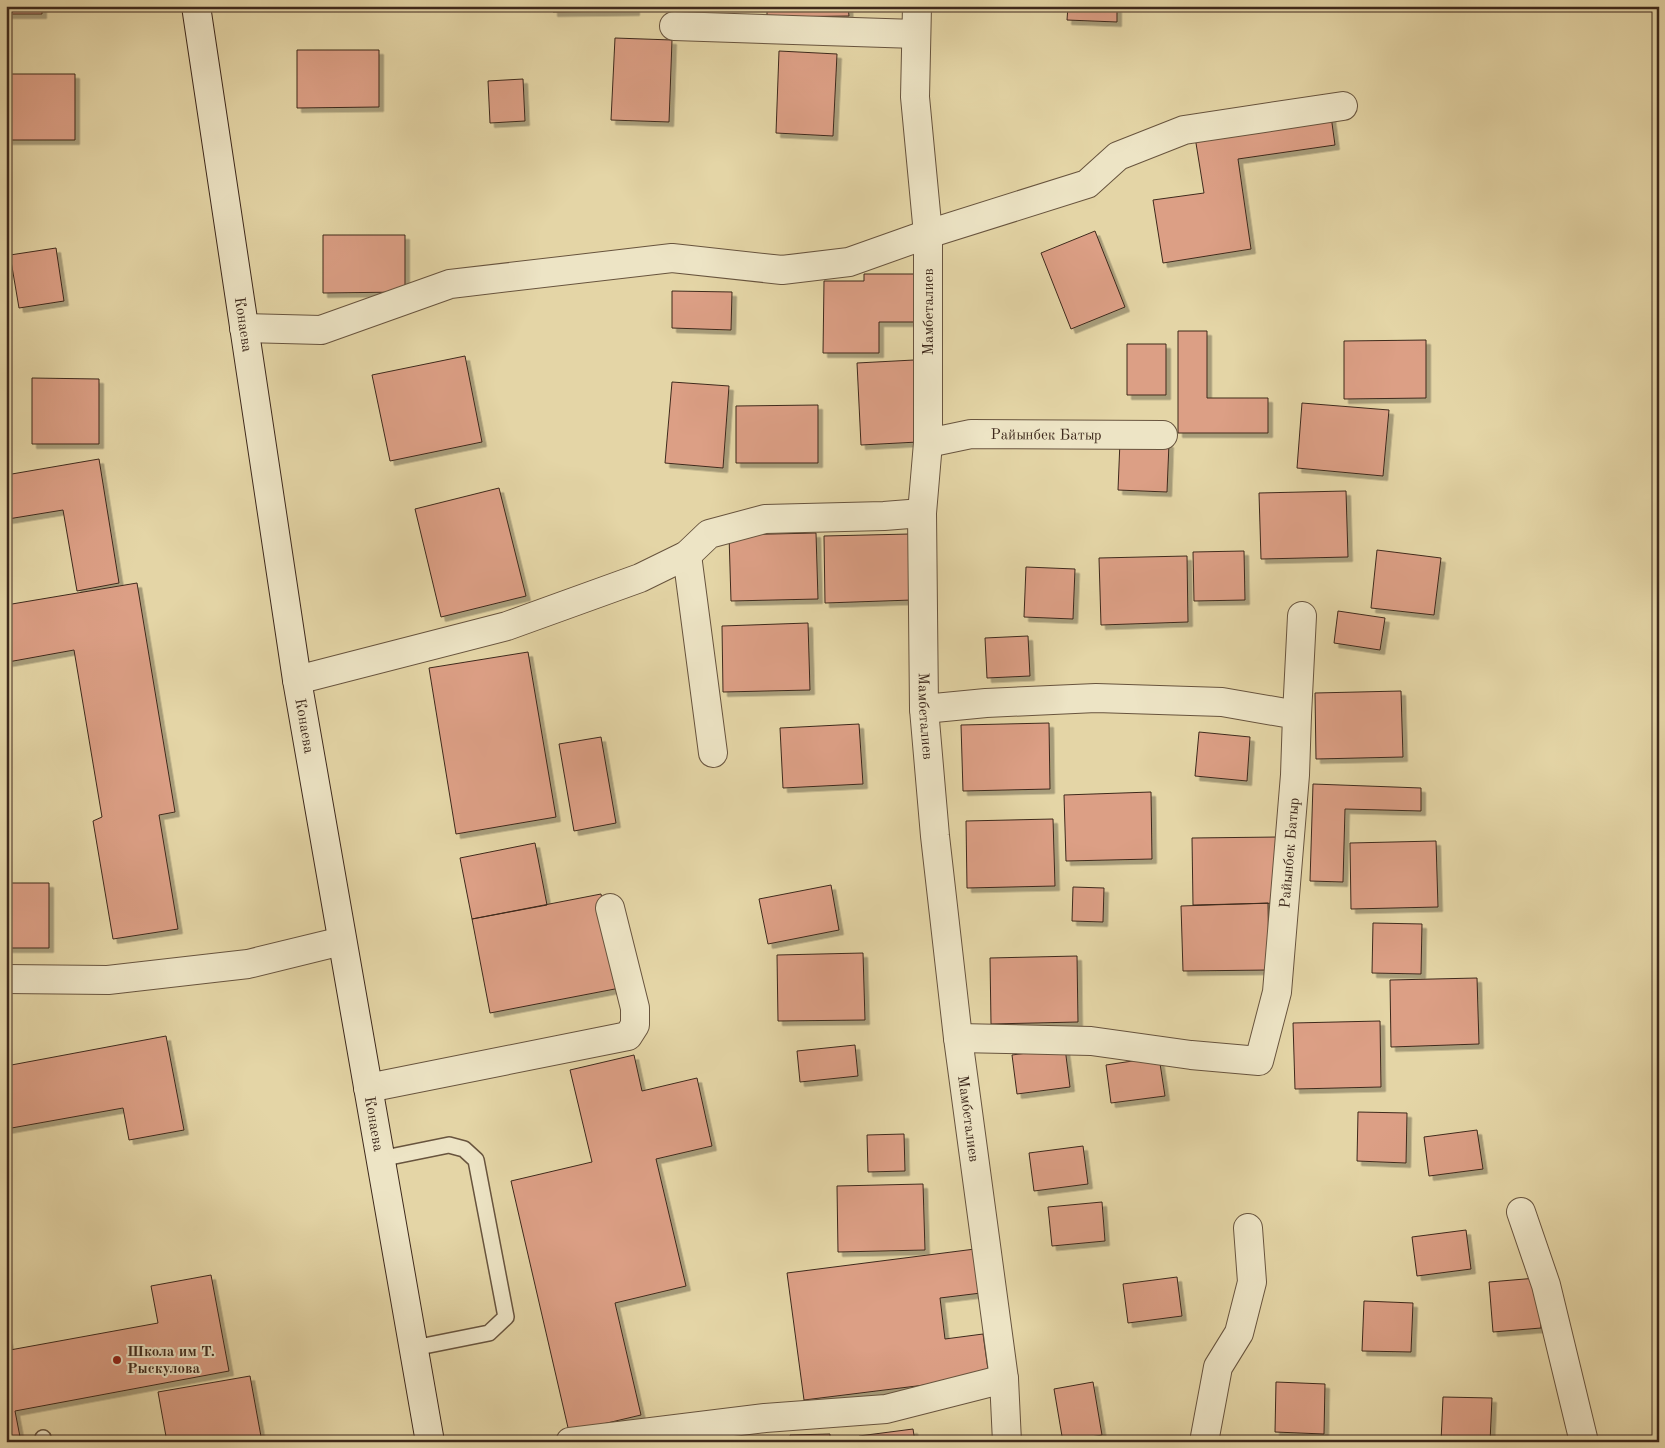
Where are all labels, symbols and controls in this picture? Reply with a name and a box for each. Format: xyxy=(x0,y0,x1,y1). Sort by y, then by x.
street label: Мамбеталиев xyxy=(922,268,937,356)
street label: Конаева xyxy=(231,296,254,354)
street label: Райынбек Батыр xyxy=(990,428,1102,444)
street label: Мамбеталиев xyxy=(915,672,934,760)
street label: Конаева xyxy=(291,697,316,755)
street label: Райынбек Батыр xyxy=(1278,797,1303,909)
street label: Мамбеталиев xyxy=(954,1075,981,1163)
street label: Конаева xyxy=(361,1095,385,1153)
place label: Школа им Т. Рыскулова xyxy=(127,1345,215,1377)
marker: Школа им Т. Рыскулова xyxy=(111,1354,123,1366)

